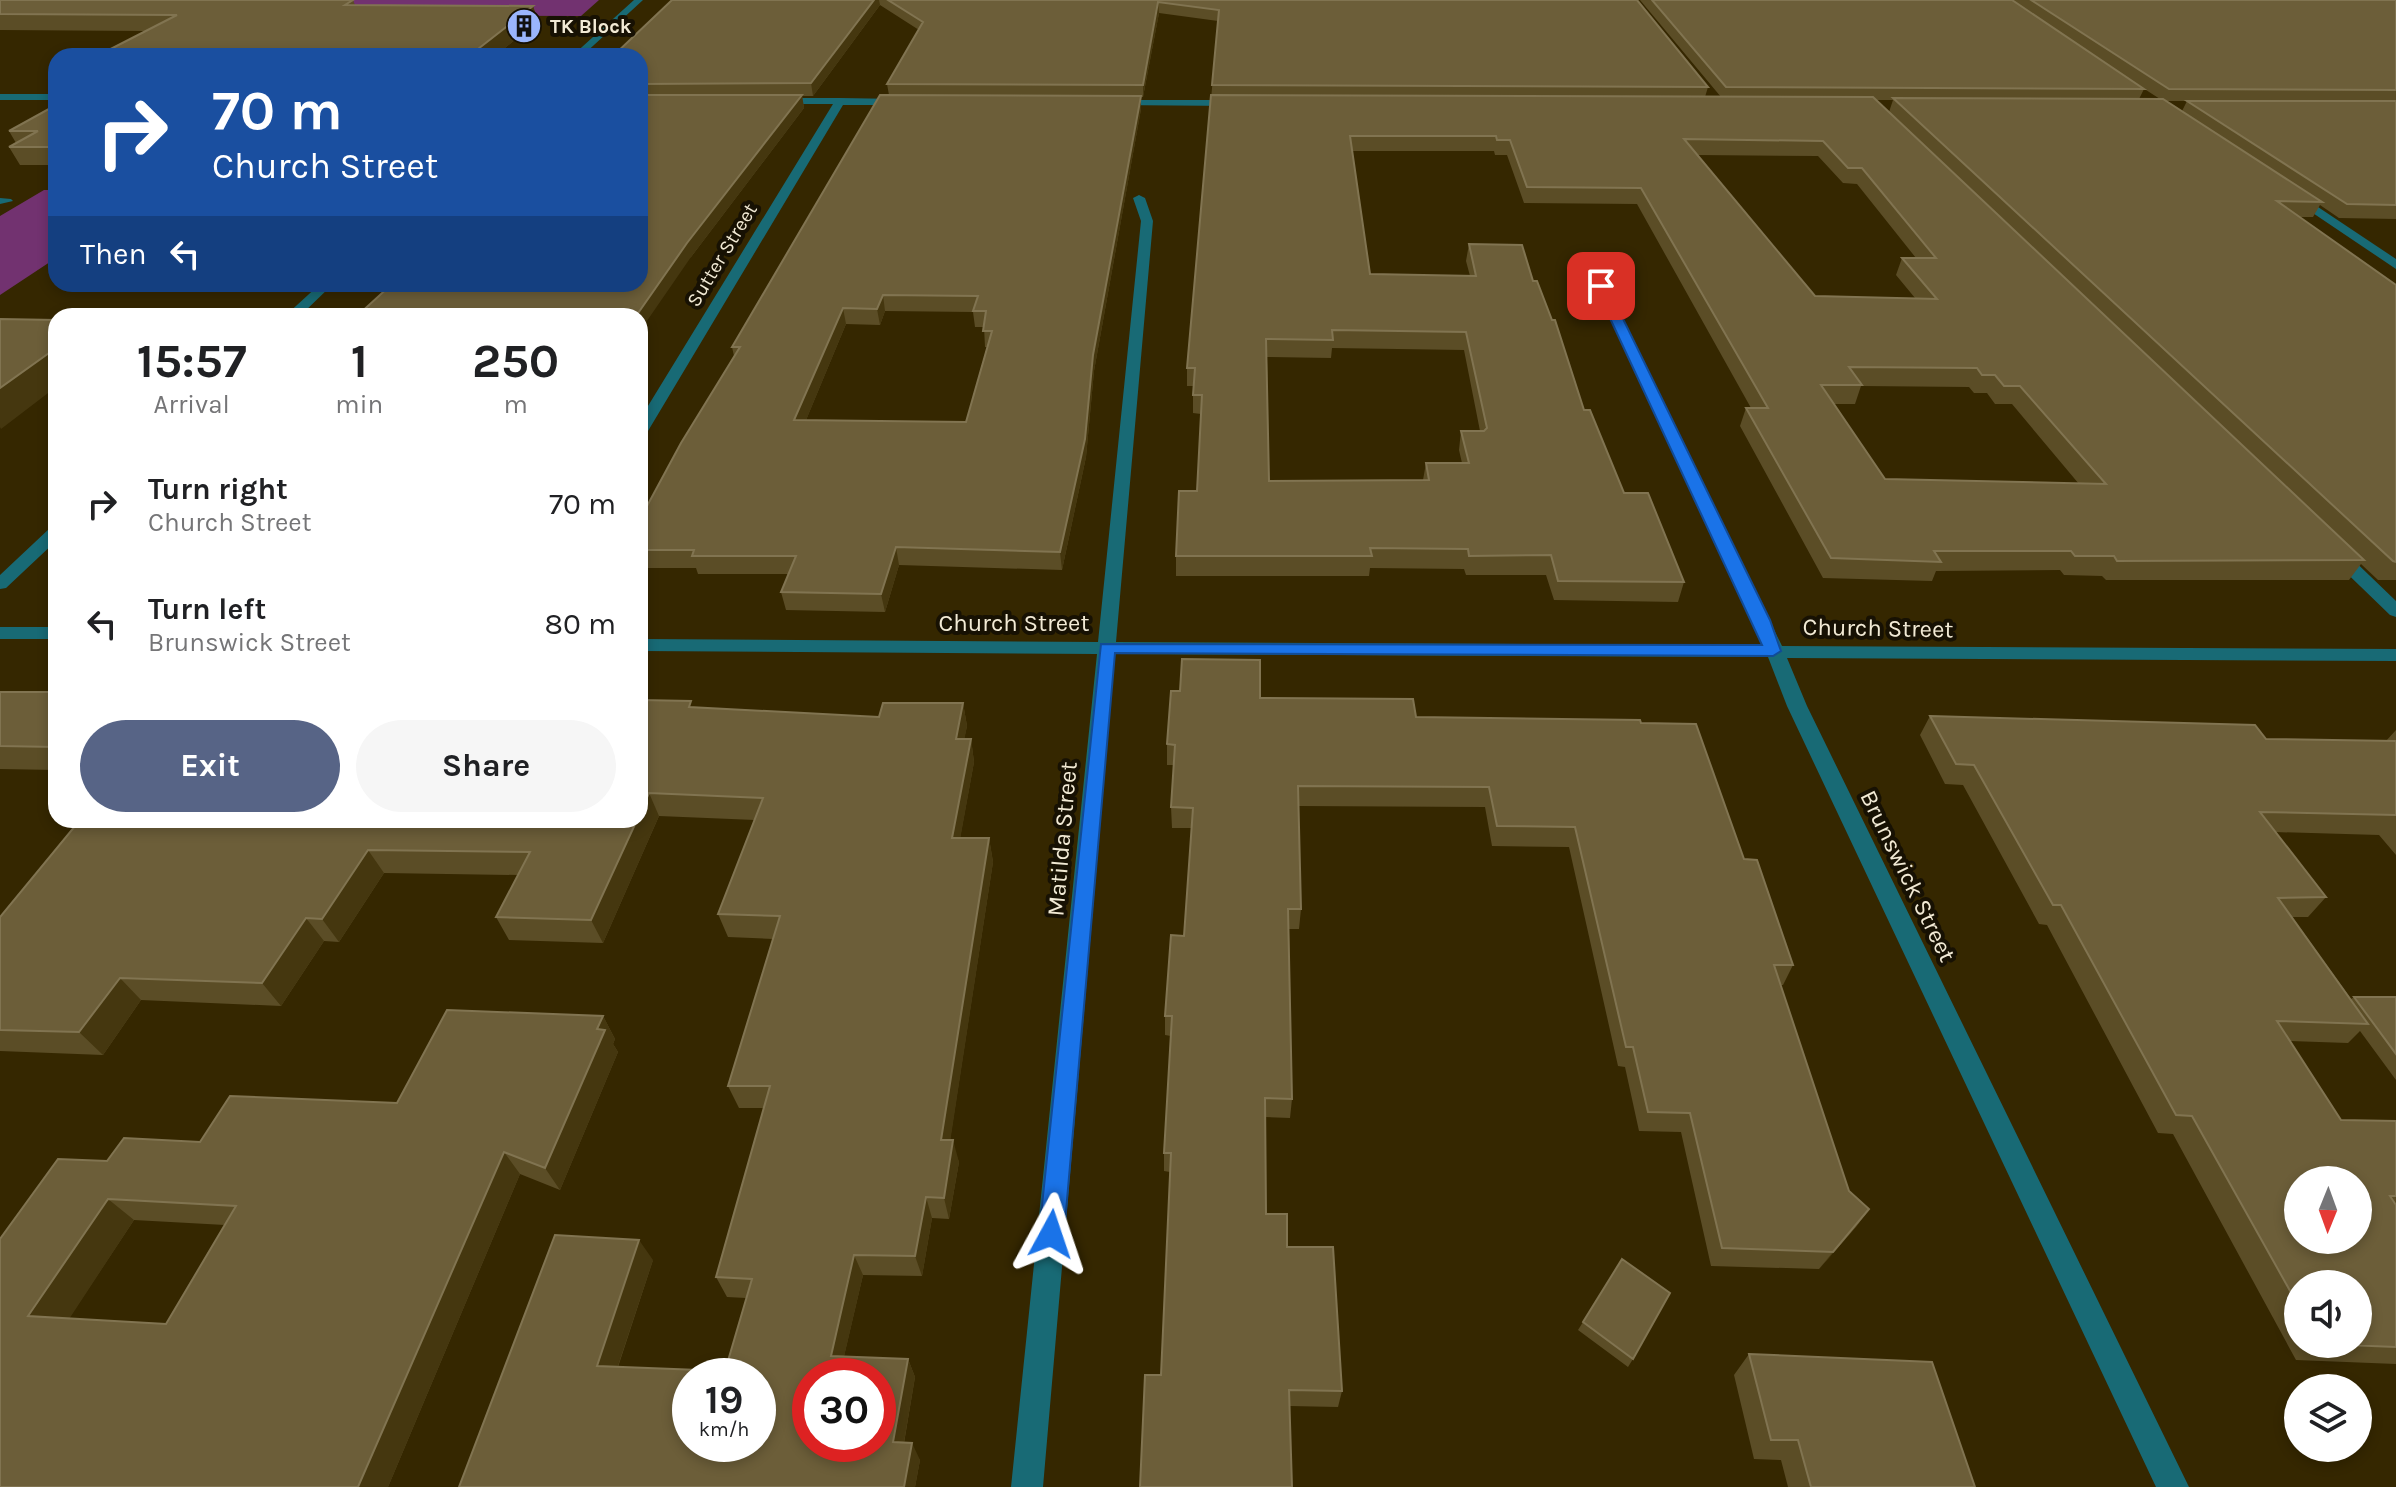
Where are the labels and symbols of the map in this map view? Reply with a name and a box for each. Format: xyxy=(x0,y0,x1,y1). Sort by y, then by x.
building icon: TK Block xyxy=(505,7,543,45)
place label: TK Block xyxy=(550,15,632,38)
street label: Sutter Street xyxy=(682,199,762,311)
pin xyxy=(1567,252,1635,320)
street label: Church Street xyxy=(939,609,1089,637)
street label: Church Street xyxy=(1802,613,1954,643)
street label: Matilda Street xyxy=(1041,760,1083,918)
street label: Brunswick Street xyxy=(1854,786,1962,966)
north arrow xyxy=(2284,1166,2372,1254)
position arrow xyxy=(1009,1192,1093,1276)
speed limit sign: 30 xyxy=(792,1358,896,1462)

